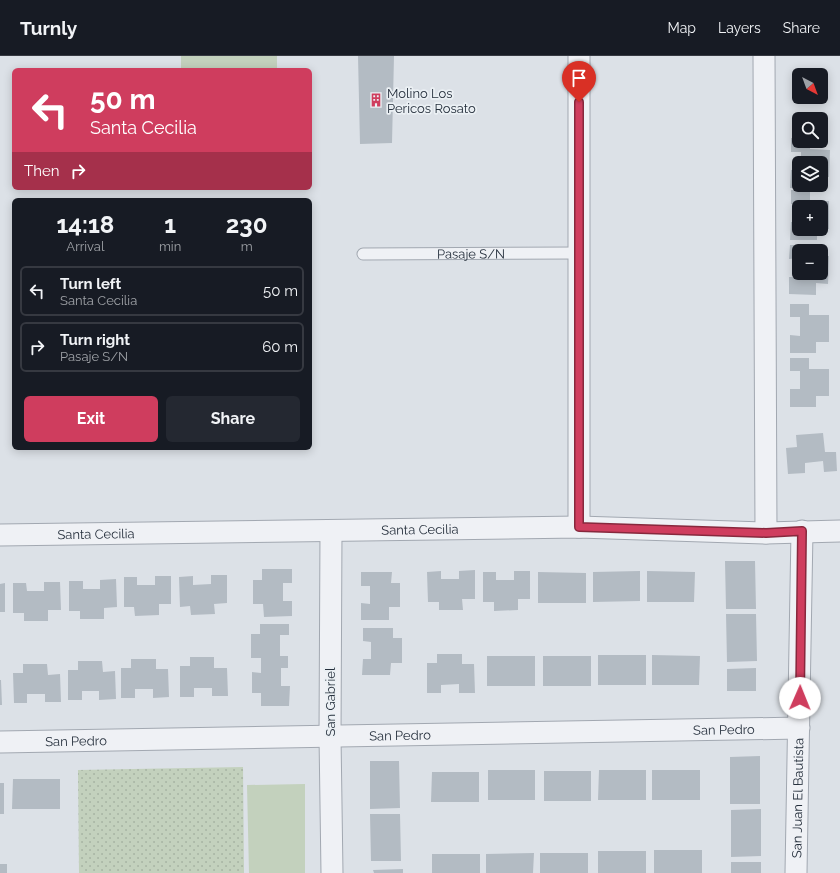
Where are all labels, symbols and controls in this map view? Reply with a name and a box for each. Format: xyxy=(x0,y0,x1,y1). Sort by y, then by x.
text: Turnly xyxy=(20,17,77,39)
text: Map xyxy=(668,20,696,36)
text: Layers xyxy=(718,20,761,36)
text: Share xyxy=(783,20,820,36)
pin xyxy=(562,61,596,102)
icon: arrive xyxy=(568,67,590,89)
north arrow xyxy=(792,68,828,104)
map controls xyxy=(792,68,828,280)
text: 50 m xyxy=(90,83,156,116)
icon: left xyxy=(24,84,76,136)
place label: Molino Los Pericos Rosato xyxy=(387,86,476,116)
building icon: Molino Los Pericos Rosato xyxy=(368,92,384,108)
button: search xyxy=(792,112,828,148)
text: Santa Cecilia xyxy=(90,117,197,138)
button: layers xyxy=(792,156,828,192)
icon: right xyxy=(67,160,89,182)
text: Then xyxy=(24,162,59,180)
button: + xyxy=(792,200,828,236)
text: 14:18 xyxy=(57,210,114,239)
text: 1 xyxy=(164,210,176,239)
text: 230 xyxy=(226,210,267,239)
text: Arrival xyxy=(66,239,105,254)
text: min xyxy=(159,239,181,254)
text: m xyxy=(241,239,253,254)
button: − xyxy=(792,244,828,280)
street label: Pasaje S/N xyxy=(437,246,505,262)
text: Turn left xyxy=(60,275,121,293)
icon: left xyxy=(26,280,48,302)
text: 50 m xyxy=(263,282,298,300)
text: Santa Cecilia xyxy=(60,293,137,308)
text: Turn right xyxy=(60,331,130,349)
icon: right xyxy=(26,336,48,358)
text: 60 m xyxy=(262,338,298,356)
text: Pasaje S/N xyxy=(60,349,128,364)
button: Exit xyxy=(24,396,158,442)
button: Share xyxy=(166,396,300,442)
street label: Santa Cecilia xyxy=(381,522,459,538)
street label: Santa Cecilia xyxy=(57,526,135,542)
street label: San Gabriel xyxy=(323,667,338,736)
position arrow xyxy=(779,677,821,719)
street label: San Pedro xyxy=(693,722,755,738)
street label: San Pedro xyxy=(369,727,431,744)
street label: San Pedro xyxy=(45,733,107,749)
street label: San Juan El Bautista xyxy=(789,738,806,858)

